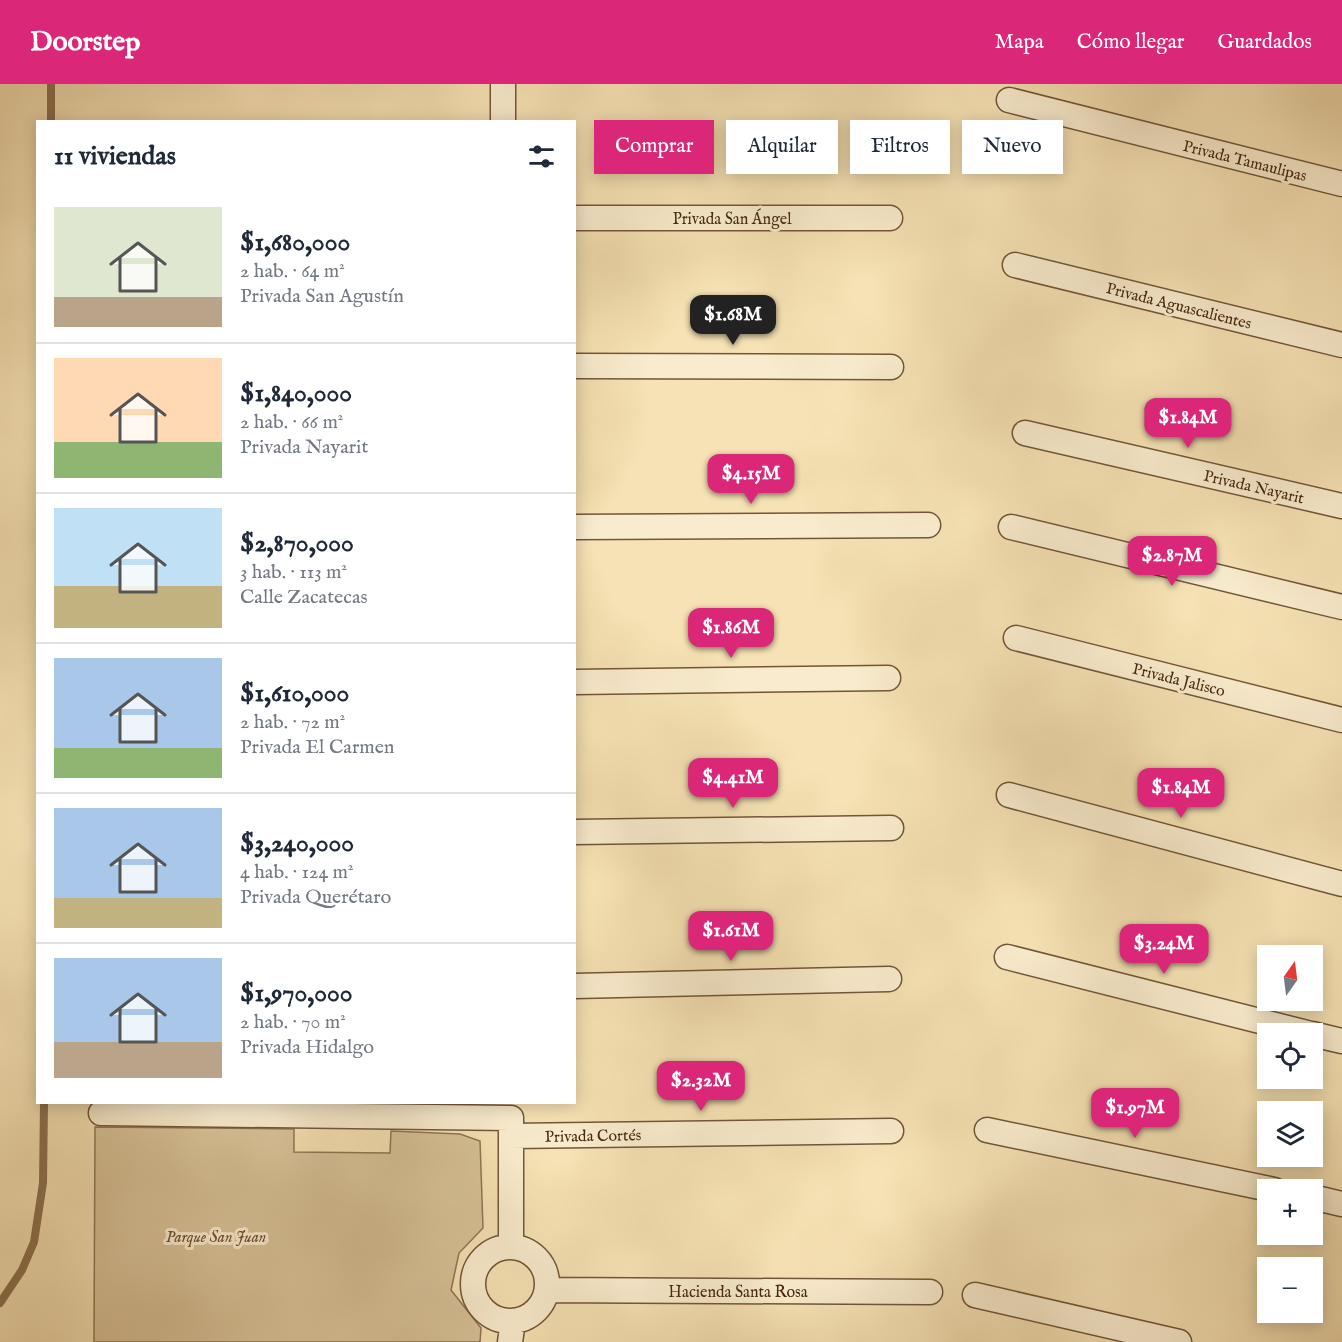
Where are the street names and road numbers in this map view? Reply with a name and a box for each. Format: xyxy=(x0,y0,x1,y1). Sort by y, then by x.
street label: Privada Tamaulipas xyxy=(1180,137,1309,187)
street label: Privada San Ángel xyxy=(672,208,792,230)
street label: Privada Aguascalientes xyxy=(1104,279,1254,335)
street label: Privada Nayarit xyxy=(1201,467,1306,509)
street label: Privada Jalisco xyxy=(1130,660,1227,702)
street label: Privada Cortés xyxy=(545,1126,642,1148)
street label: Hacienda Santa Rosa xyxy=(668,1283,808,1303)

